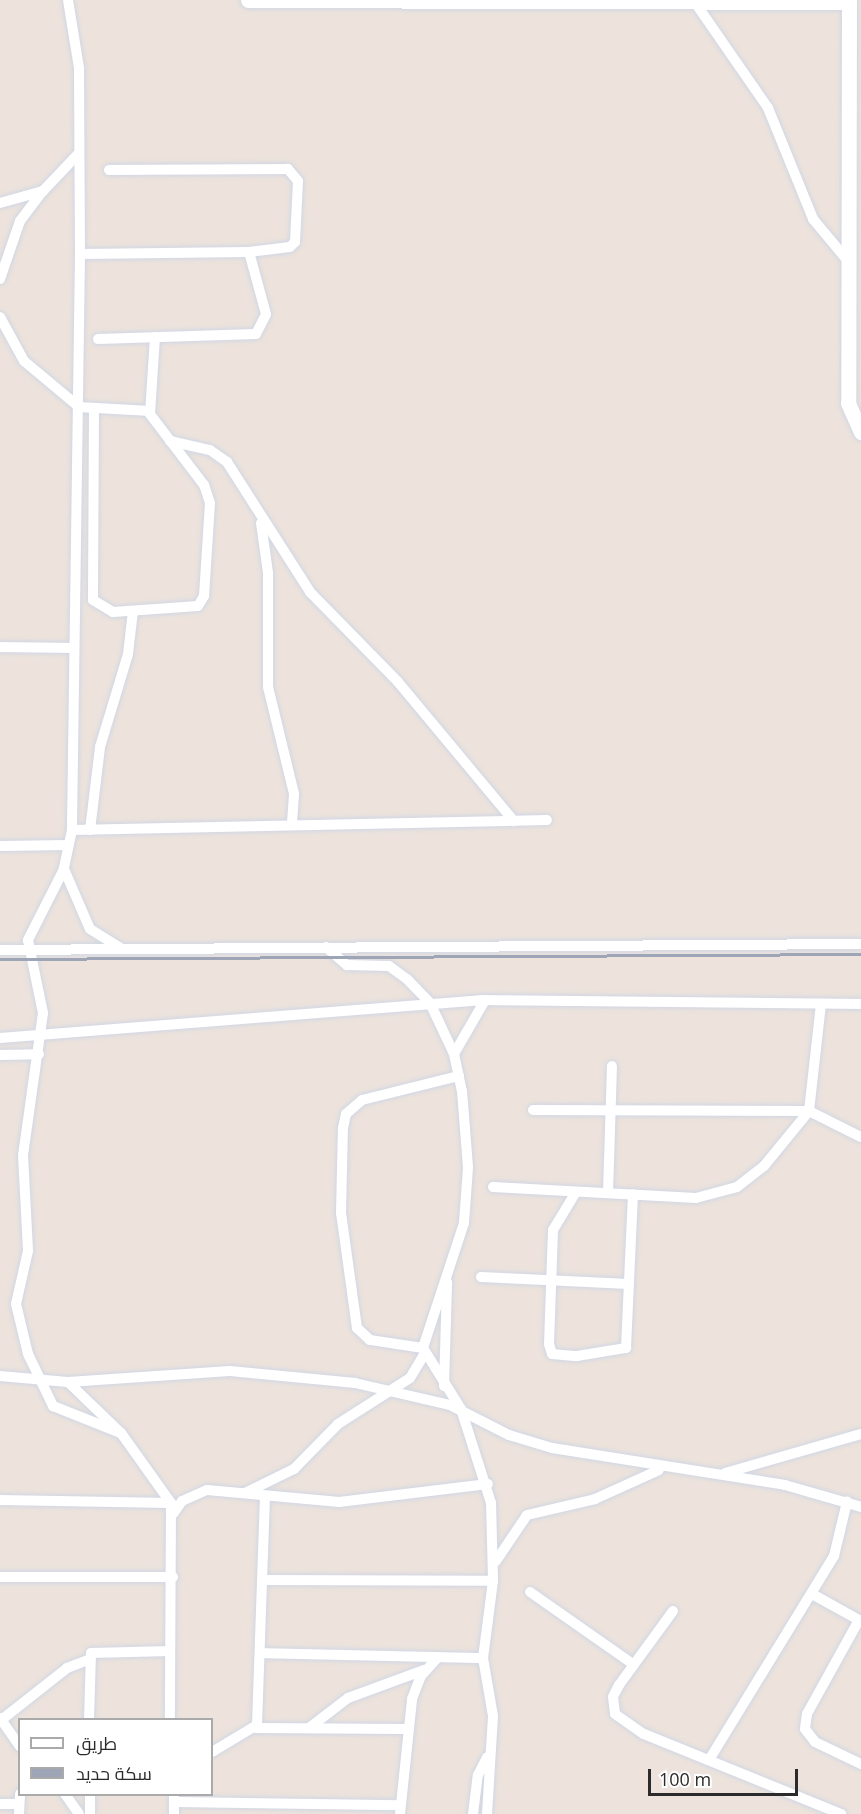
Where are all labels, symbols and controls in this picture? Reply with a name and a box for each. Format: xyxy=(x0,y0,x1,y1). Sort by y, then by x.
legend xyxy=(18,1718,213,1796)
text: طريق xyxy=(76,1731,117,1755)
scale bar xyxy=(651,1757,801,1795)
text: سكة حديد xyxy=(76,1761,152,1785)
text: 100 m xyxy=(659,1767,711,1791)

